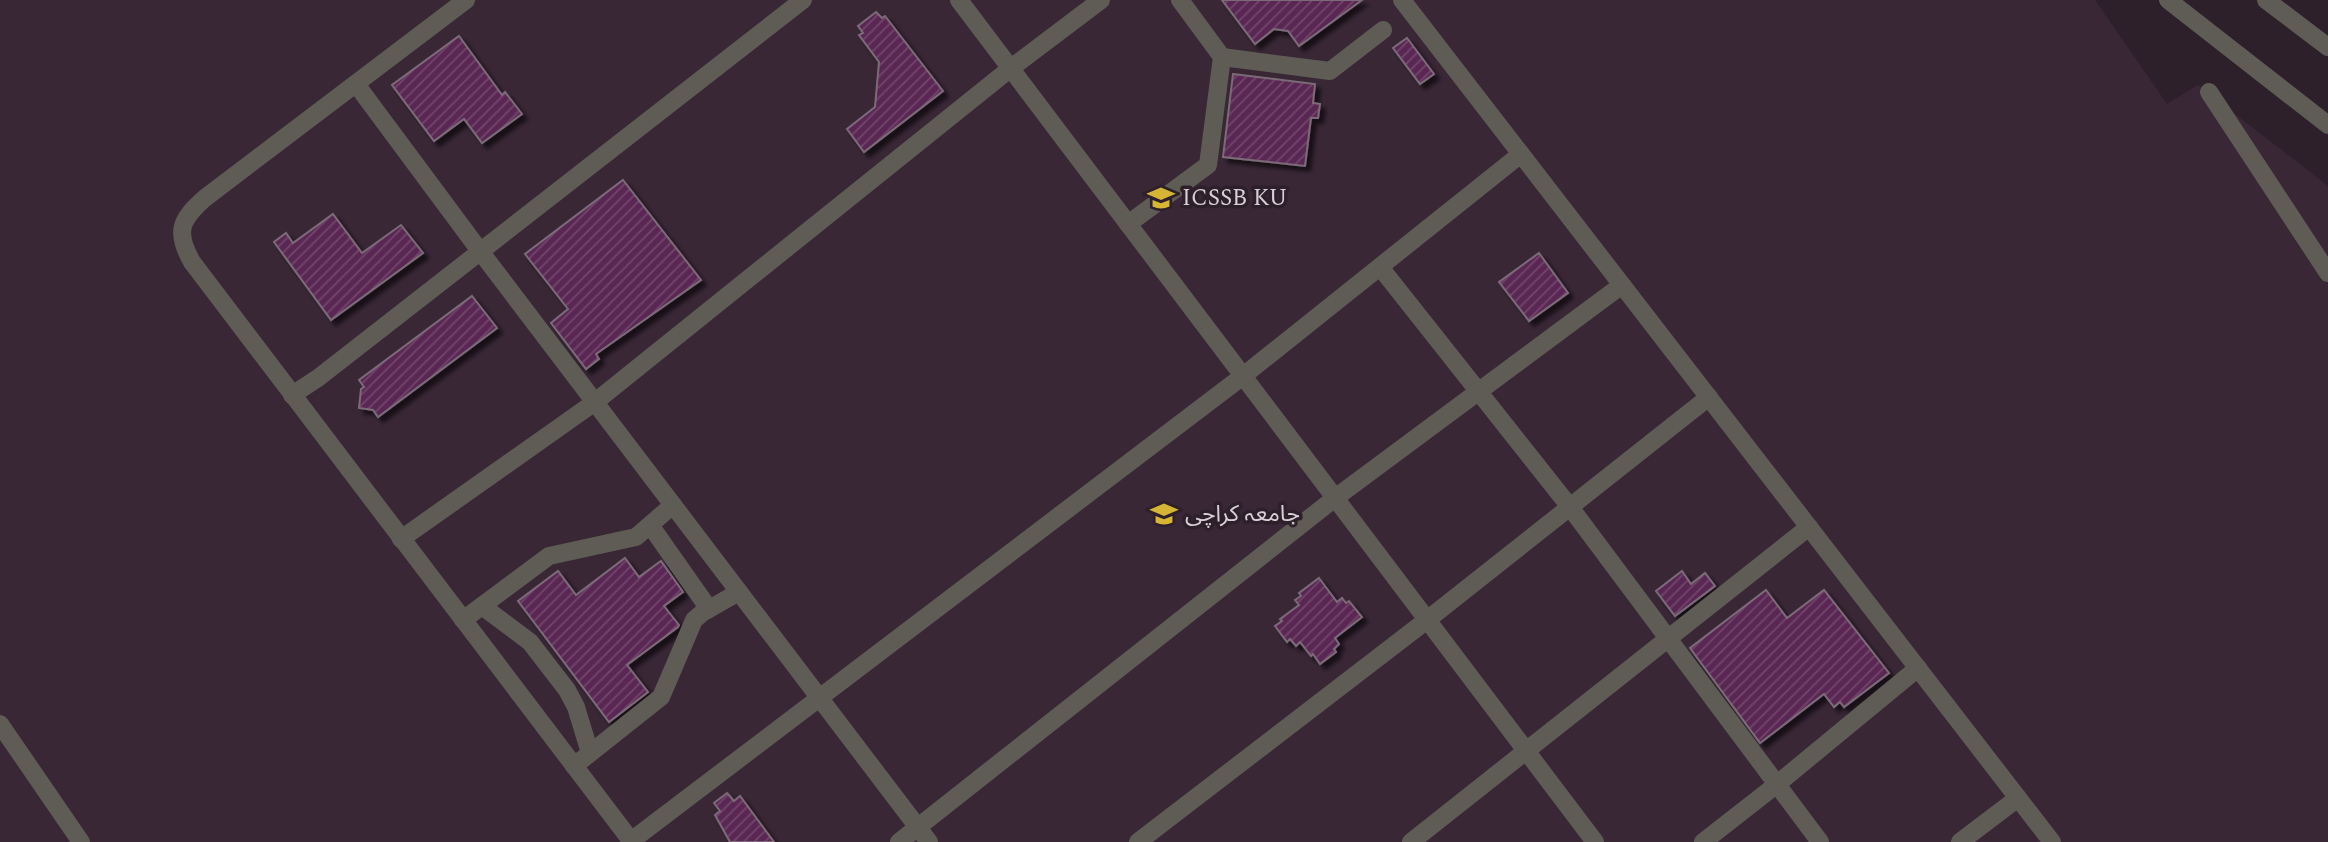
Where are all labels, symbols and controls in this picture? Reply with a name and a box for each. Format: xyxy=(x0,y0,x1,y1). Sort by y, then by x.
place label: ICSSB KU xyxy=(1182,181,1287,216)
school or university icon: ICSSB KU xyxy=(1146,183,1176,213)
place label: جامعہ کراچی xyxy=(1185,497,1300,532)
school or university icon: جامعہ کراچی xyxy=(1149,499,1179,529)

